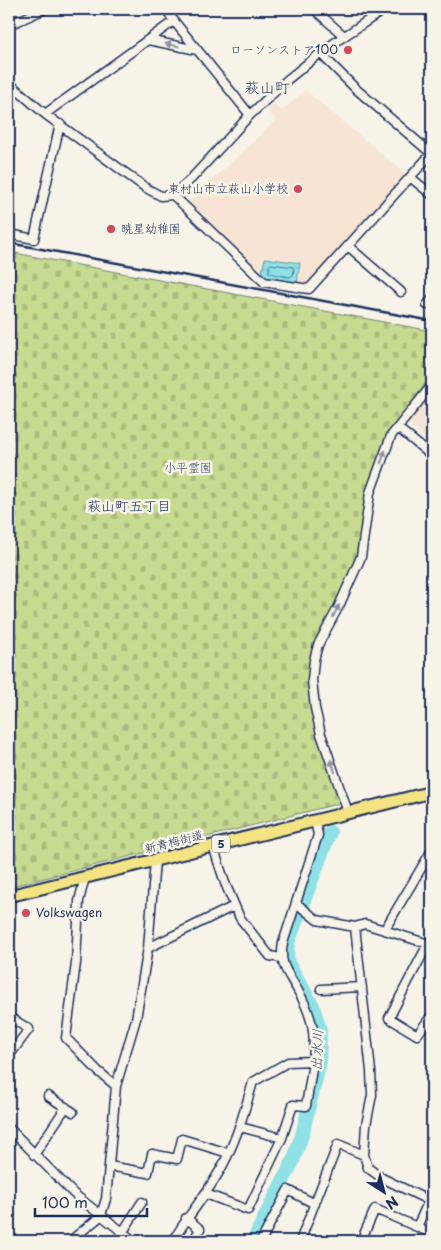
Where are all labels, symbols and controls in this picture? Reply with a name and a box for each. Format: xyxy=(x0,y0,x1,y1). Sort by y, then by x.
one-way arrow xyxy=(164,40,180,48)
place label: ローソンストア100 xyxy=(230,40,338,58)
marker: ローソンストア100 xyxy=(342,44,354,56)
district label: 萩山町 xyxy=(244,75,290,98)
place label: 東村山市立萩山小学校 xyxy=(168,179,288,197)
marker: 東村山市立萩山小学校 xyxy=(292,183,304,195)
place label: 暁星幼稚園 xyxy=(121,219,181,237)
marker: 暁星幼稚園 xyxy=(105,223,117,235)
one-way arrow xyxy=(379,449,387,464)
park label: 小平霊園 xyxy=(164,458,212,476)
district label: 萩山町五丁目 xyxy=(87,495,171,516)
one-way arrow xyxy=(332,604,340,618)
one-way arrow xyxy=(329,758,336,773)
street label: 新青梅街道 xyxy=(142,825,205,857)
road number: 5 xyxy=(212,836,230,852)
place label: Volkswagen xyxy=(36,903,102,921)
marker: Volkswagen xyxy=(20,907,32,919)
water label: 出水川 xyxy=(305,1028,328,1071)
north arrow xyxy=(358,1168,408,1218)
scale bar xyxy=(35,1185,148,1217)
text: 100 m xyxy=(42,1190,88,1213)
text: N xyxy=(381,1191,403,1215)

